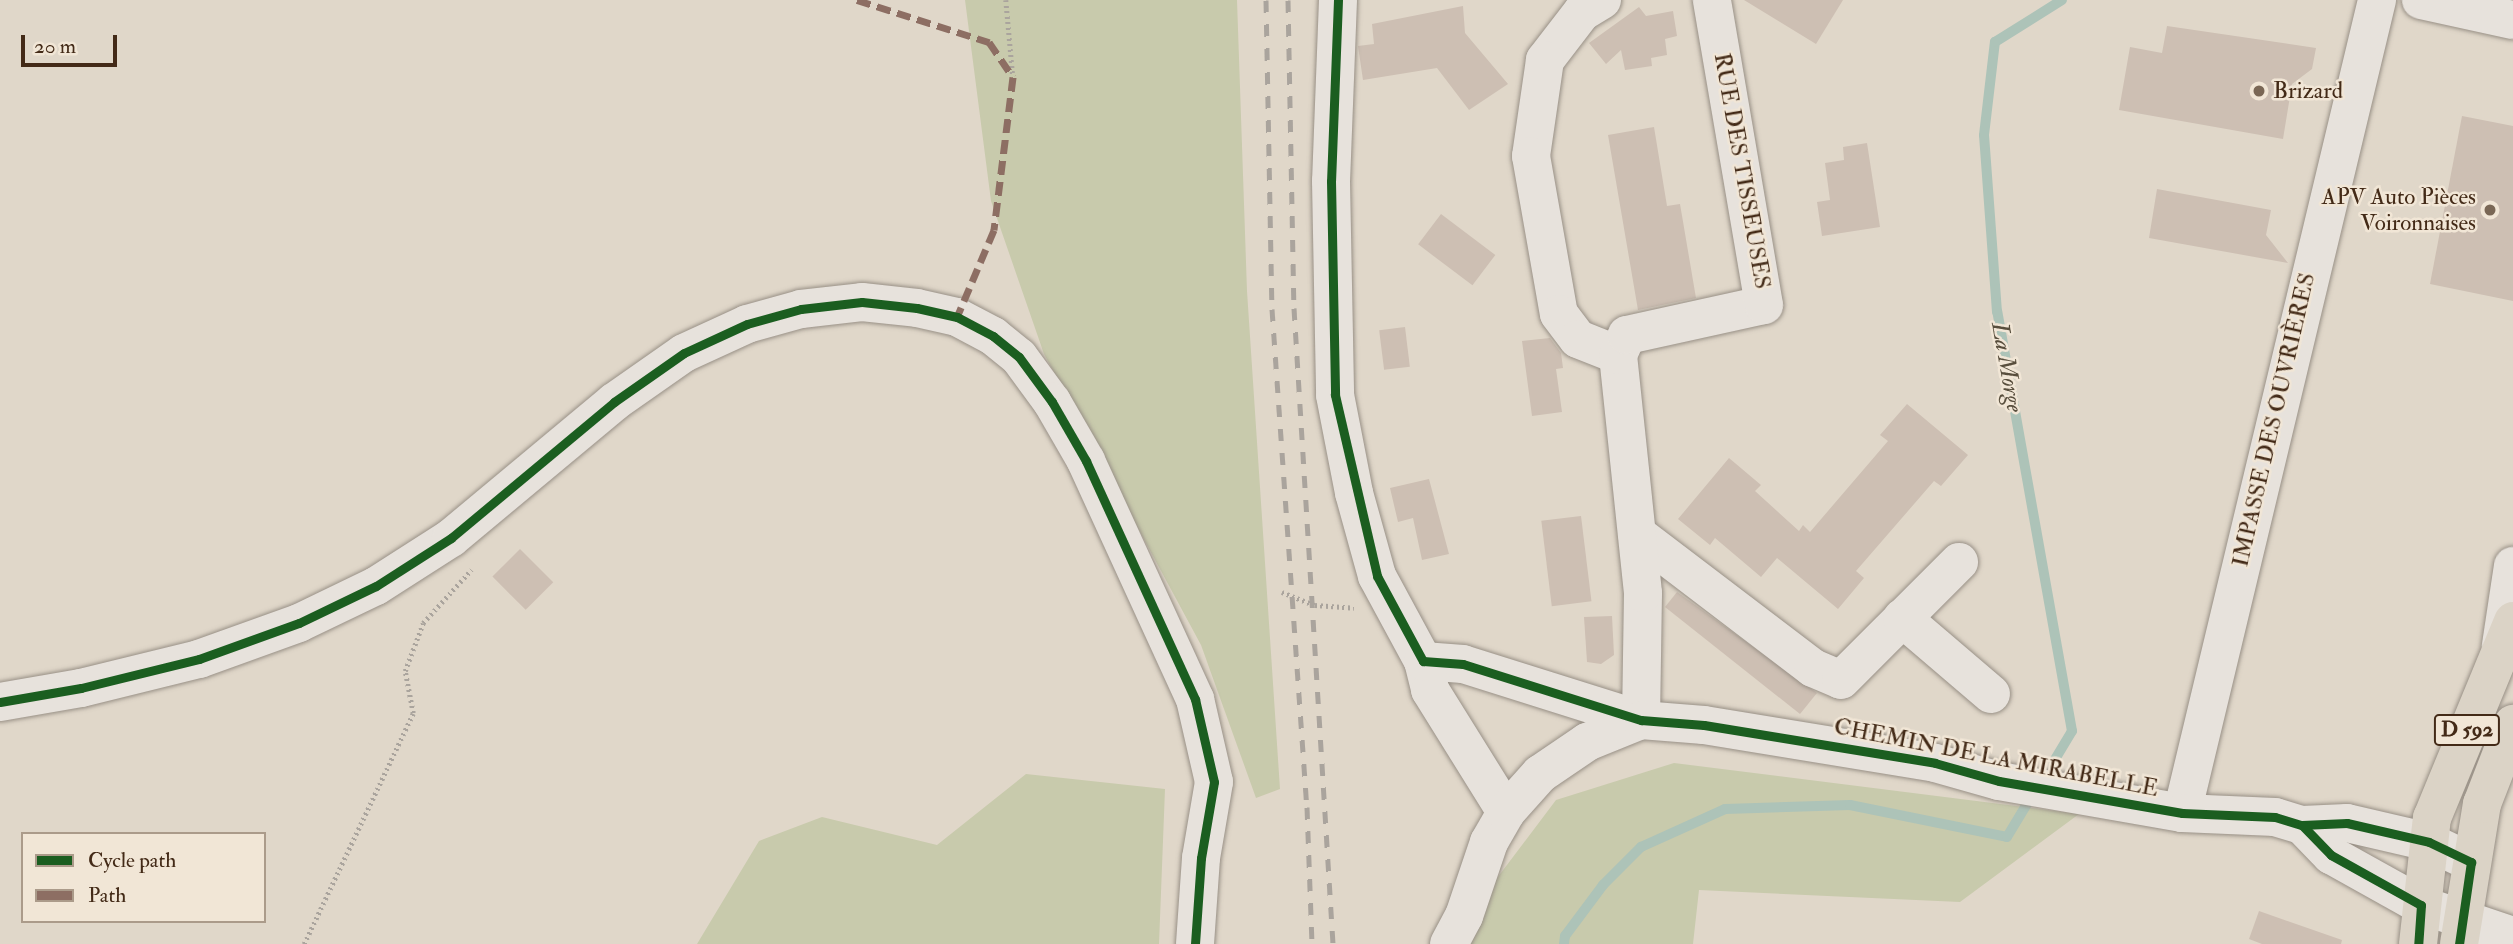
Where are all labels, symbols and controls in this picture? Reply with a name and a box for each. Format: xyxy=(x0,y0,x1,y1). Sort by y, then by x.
scale bar xyxy=(24,21,121,65)
text: 20 m xyxy=(34,33,76,60)
street label: RUE DES TISSEUSES xyxy=(1708,51,1776,291)
place label: Brizard xyxy=(2273,77,2343,105)
marker: Brizard xyxy=(2251,83,2267,99)
place label: APV Auto Pièces Voironnaises xyxy=(2322,183,2476,237)
marker: APV Auto Pièces Voironnaises xyxy=(2482,202,2498,218)
street label: IMPASSE DES OUVRIÈRES xyxy=(2227,270,2321,570)
water label: La Morge xyxy=(1985,320,2029,414)
road number: D 592 xyxy=(2434,712,2500,748)
street label: CHEMIN DE LA MIRABELLE xyxy=(1832,713,2160,803)
legend xyxy=(21,832,266,923)
text: Cycle path xyxy=(88,847,176,874)
text: Path xyxy=(88,882,126,909)

